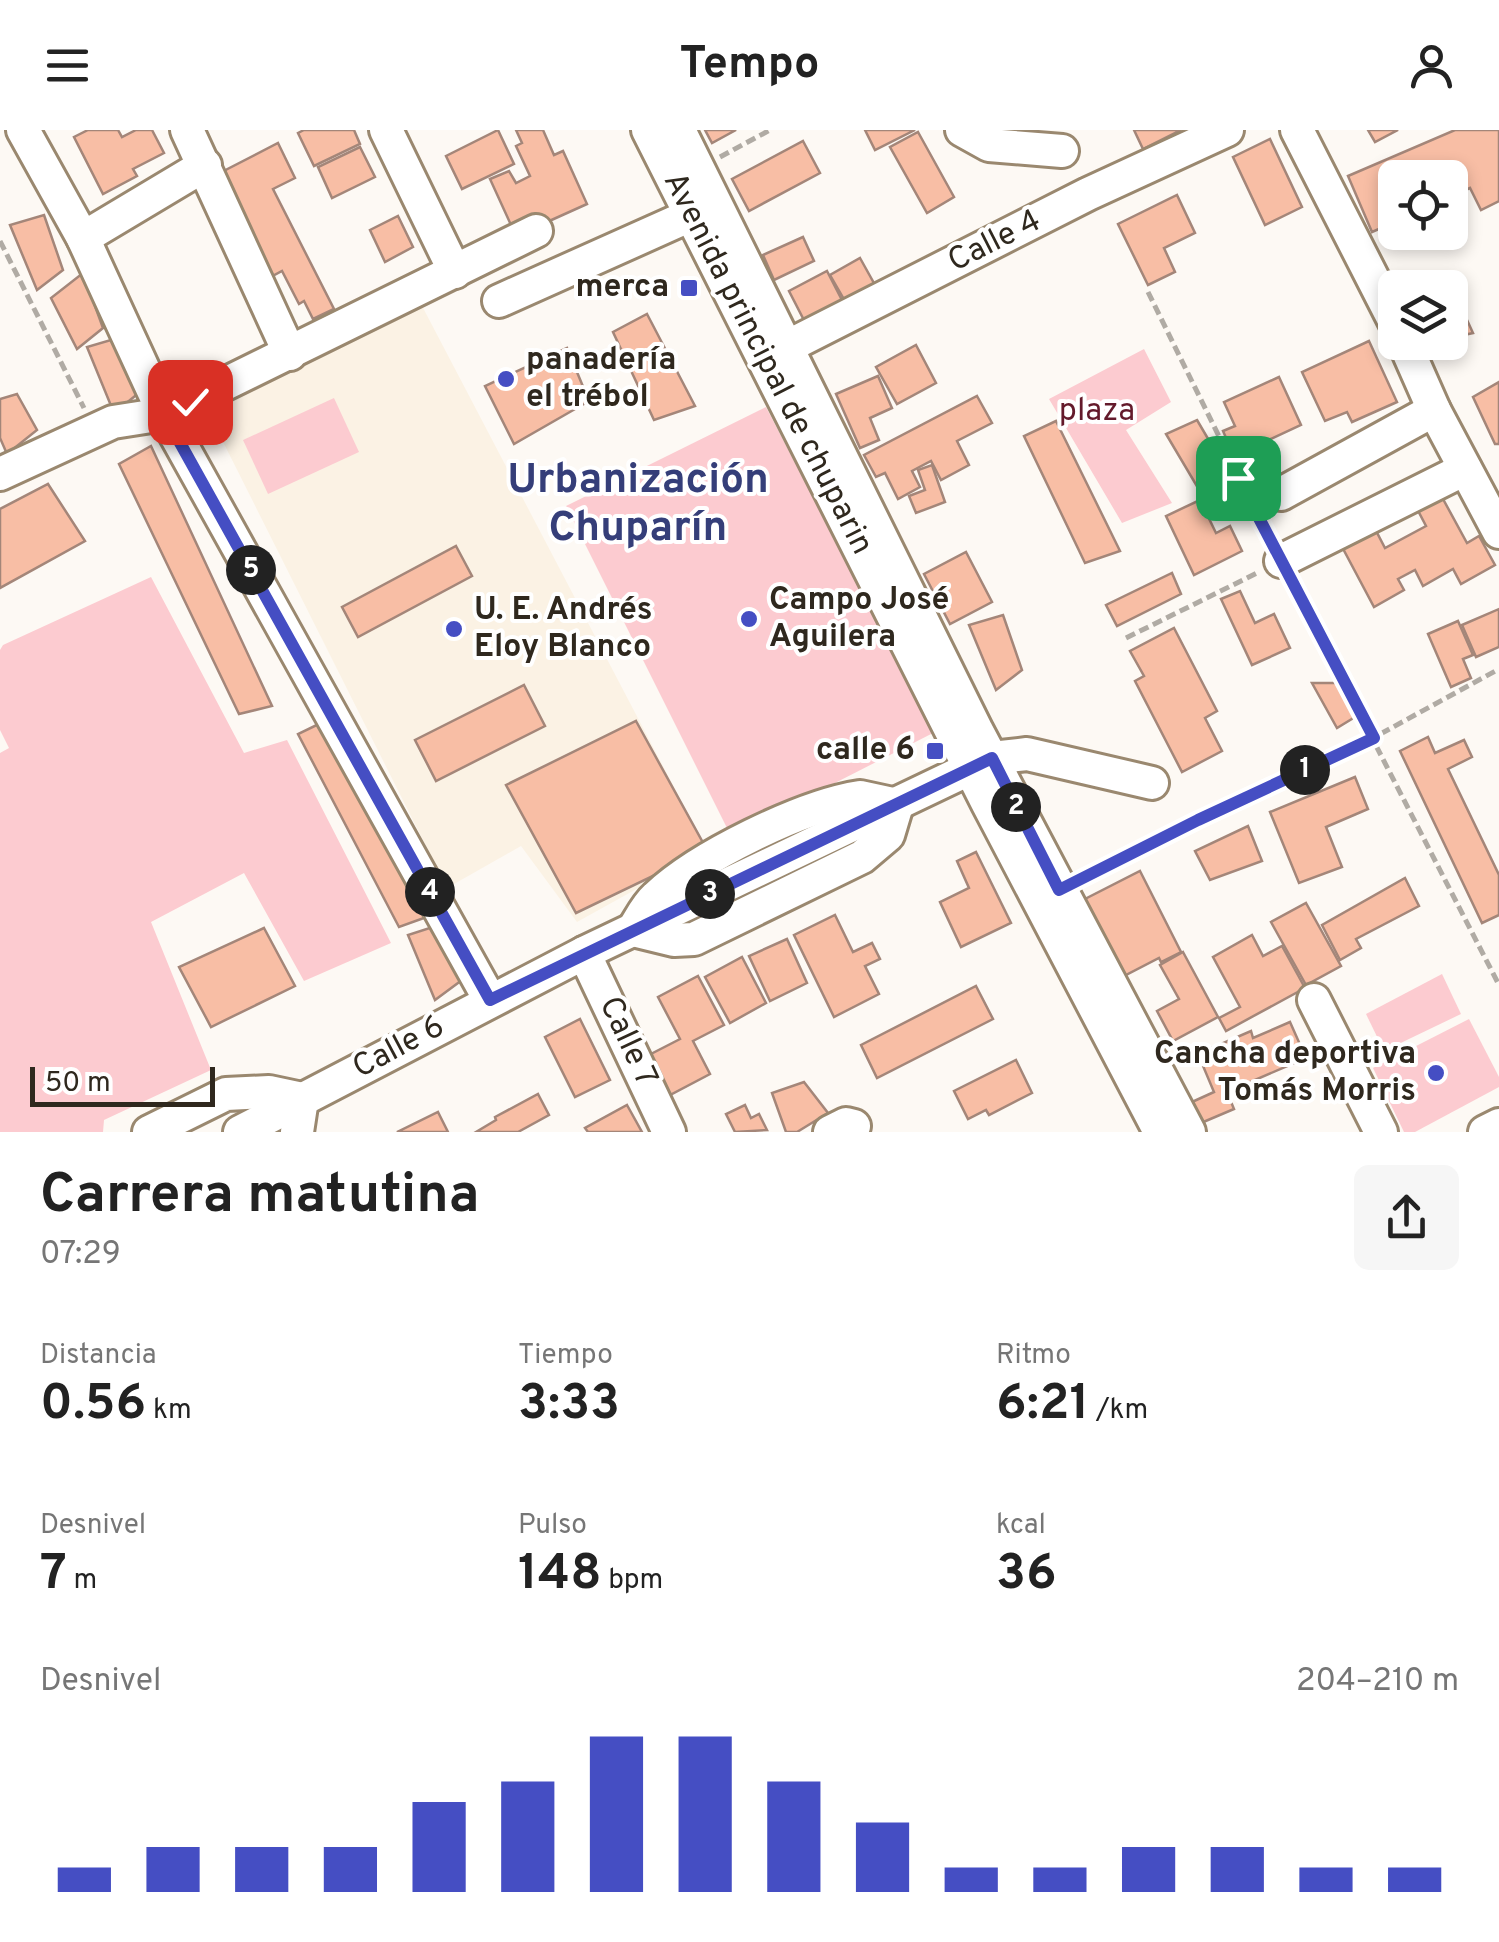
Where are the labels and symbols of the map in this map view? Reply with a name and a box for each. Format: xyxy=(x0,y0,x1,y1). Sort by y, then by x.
street label: Avenida principal de chuparin xyxy=(653,166,881,562)
street label: Calle 4 xyxy=(942,202,1048,282)
place label: merca xyxy=(575,268,669,308)
marker: merca xyxy=(678,277,700,299)
place label: panadería el trébol xyxy=(526,341,676,418)
pin xyxy=(148,360,233,445)
marker: panadería el trébol xyxy=(495,368,517,390)
park label: plaza xyxy=(1059,392,1135,432)
pin xyxy=(1196,436,1281,521)
district label: Urbanización Chuparín xyxy=(507,455,769,556)
pin: 5 xyxy=(226,545,276,595)
place label: Campo José Aguilera xyxy=(769,581,949,658)
place label: U. E. Andrés Eloy Blanco xyxy=(474,591,653,668)
marker: Campo José Aguilera xyxy=(738,608,760,630)
marker: U. E. Andrés Eloy Blanco xyxy=(443,618,465,640)
place label: calle 6 xyxy=(816,731,915,771)
marker: calle 6 xyxy=(924,740,946,762)
pin: 1 xyxy=(1280,745,1330,795)
pin: 2 xyxy=(991,782,1041,832)
pin: 4 xyxy=(405,867,455,917)
pin: 3 xyxy=(685,869,735,919)
street label: Calle 7 xyxy=(589,991,665,1093)
street label: Calle 6 xyxy=(346,1007,452,1089)
place label: Cancha deportiva Tomás Morris xyxy=(1154,1035,1416,1112)
scale bar xyxy=(30,1062,215,1106)
marker: Cancha deportiva Tomás Morris xyxy=(1425,1062,1447,1084)

